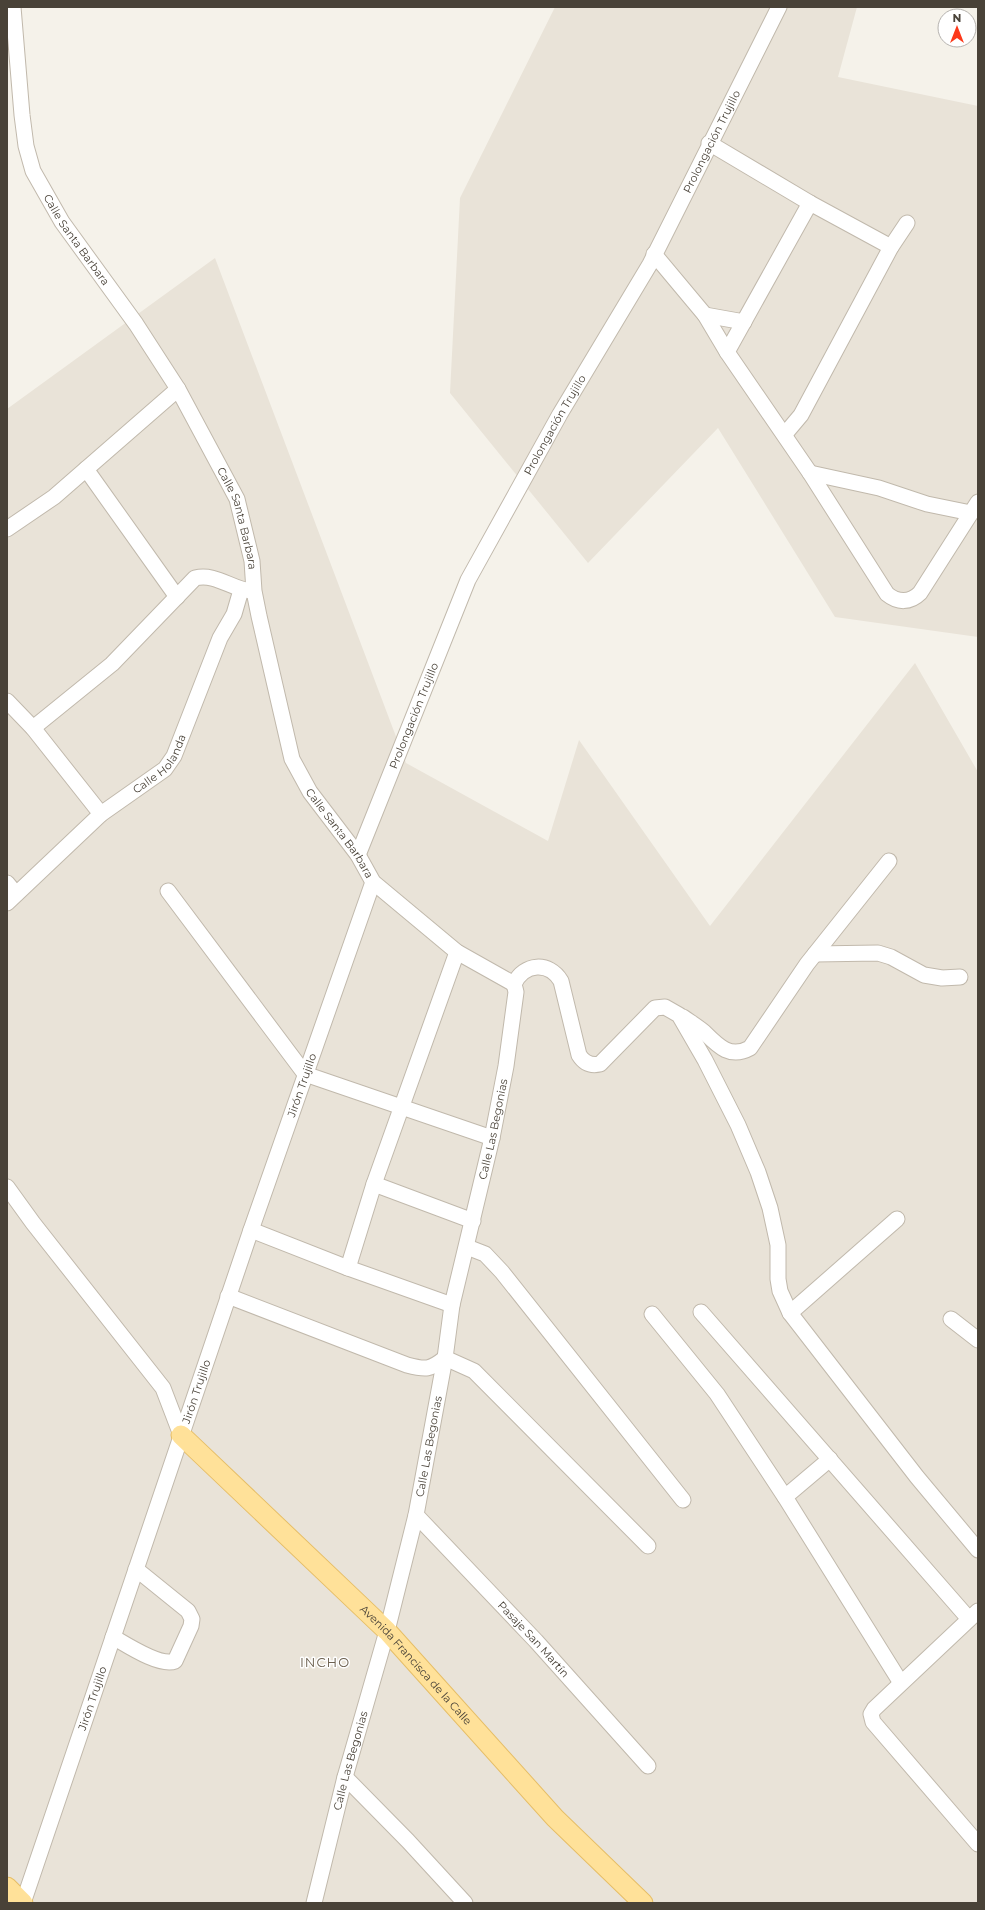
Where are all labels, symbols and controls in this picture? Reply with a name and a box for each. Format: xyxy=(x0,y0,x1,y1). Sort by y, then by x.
north arrow xyxy=(937,8,977,48)
text: N xyxy=(953,11,961,25)
street label: Prolongación Trujillo xyxy=(680,88,743,195)
street label: Calle Santa Barbara xyxy=(41,192,113,288)
street label: Prolongación Trujillo xyxy=(521,372,589,477)
street label: Calle Santa Barbara xyxy=(214,465,260,570)
street label: Prolongación Trujillo xyxy=(386,660,441,771)
street label: Calle Holanda xyxy=(130,732,189,797)
street label: Calle Santa Barbara xyxy=(303,785,376,881)
street label: Jirón Trujillo xyxy=(284,1051,319,1120)
street label: Calle Las Begonias xyxy=(475,1077,510,1181)
street label: Jirón Trujillo xyxy=(179,1358,214,1426)
street label: Calle Las Begonias xyxy=(412,1394,445,1498)
street label: Pasaje San Martín xyxy=(495,1598,572,1680)
street label: Avenida Francisca de la Calle xyxy=(357,1602,475,1728)
district label: INCHO xyxy=(300,1654,350,1670)
street label: Jirón Trujillo xyxy=(75,1664,110,1733)
street label: Calle Las Begonias xyxy=(330,1709,371,1812)

